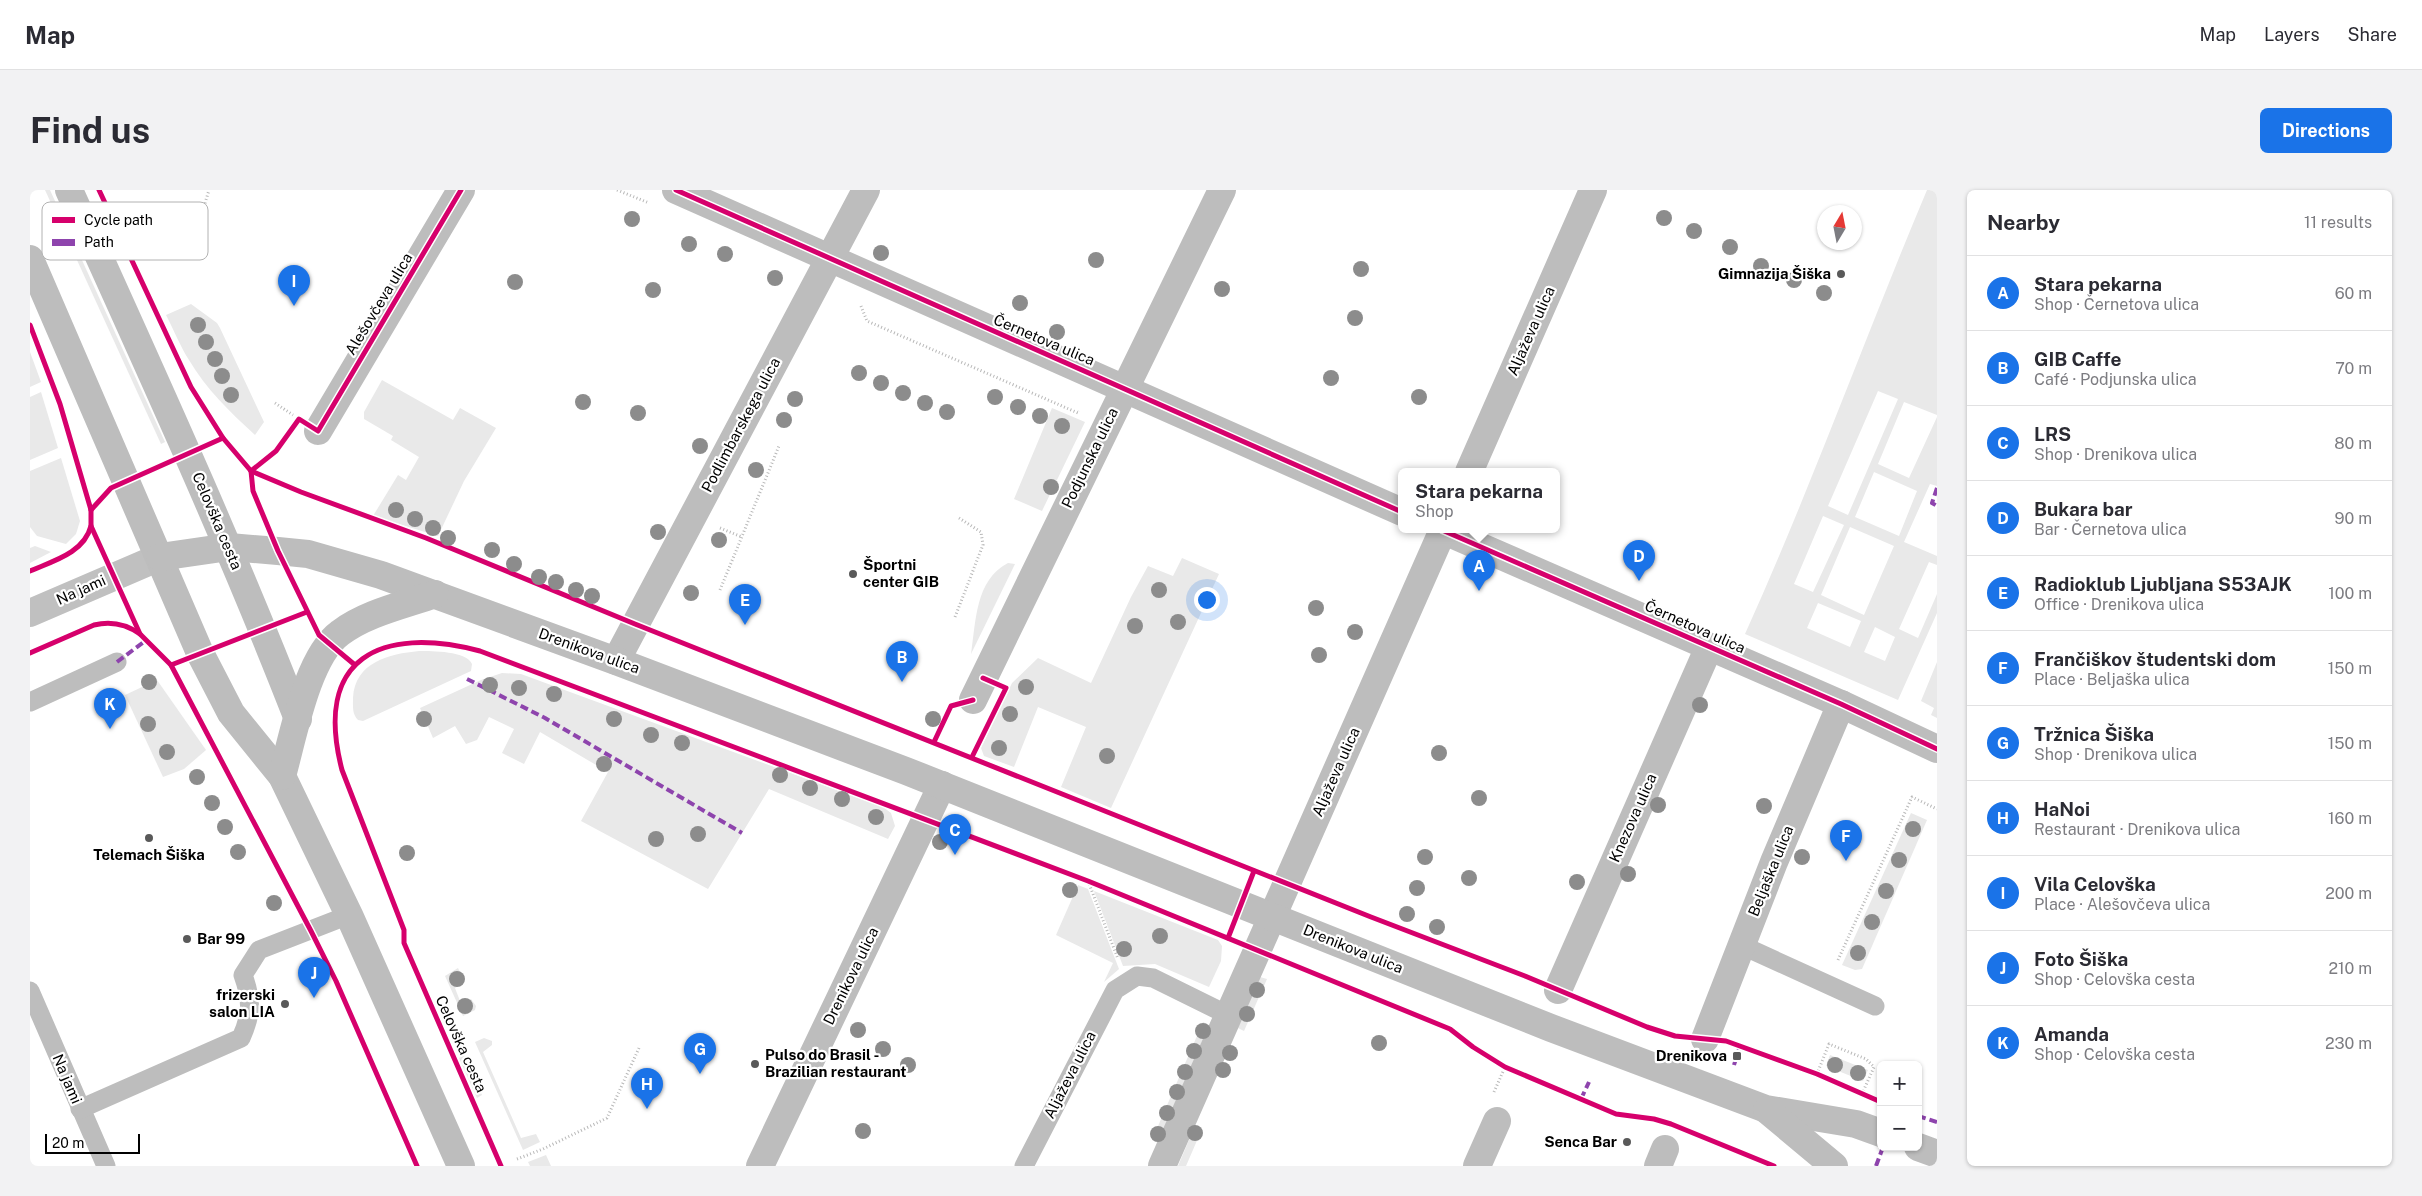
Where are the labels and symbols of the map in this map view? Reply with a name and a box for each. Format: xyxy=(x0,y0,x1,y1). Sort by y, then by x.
legend xyxy=(42,202,208,260)
north arrow xyxy=(1817,205,1862,250)
text: Cycle path xyxy=(84,212,153,228)
text: Path xyxy=(84,234,114,250)
street label: Alešovčeva ulica xyxy=(341,250,416,358)
pin: I xyxy=(278,265,310,306)
place label: Gimnazija Šiška xyxy=(1718,265,1831,282)
marker: Gimnazija Šiška xyxy=(1835,268,1847,280)
street label: Aljaževa ulica xyxy=(1503,284,1558,378)
street label: Černetova ulica xyxy=(991,311,1097,368)
street label: Podlimbarskega ulica xyxy=(698,355,783,495)
street label: Podjunska ulica xyxy=(1058,405,1121,511)
street label: Celovška cesta xyxy=(189,469,246,572)
pin: D xyxy=(1623,540,1655,581)
pin: A xyxy=(1463,550,1495,591)
place label: Športni center GIB xyxy=(863,556,939,590)
marker: Športni center GIB xyxy=(847,568,859,580)
street label: Na jami xyxy=(54,571,108,608)
pin: E xyxy=(729,584,761,625)
your location xyxy=(1194,587,1220,613)
street label: Černetova ulica xyxy=(1642,597,1748,656)
street label: Drenikova ulica xyxy=(536,624,642,677)
pin: B xyxy=(886,641,918,682)
pin: K xyxy=(94,688,126,729)
street label: Aljaževa ulica xyxy=(1308,725,1363,819)
street label: Knezova ulica xyxy=(1605,771,1660,865)
pin: C xyxy=(939,814,971,855)
pin: F xyxy=(1830,820,1862,861)
street label: Beljaška ulica xyxy=(1745,823,1796,919)
marker: Telemach Šiška xyxy=(143,832,155,844)
place label: Telemach Šiška xyxy=(93,846,205,863)
street label: Drenikova ulica xyxy=(1301,921,1406,976)
street label: Drenikova ulica xyxy=(820,924,881,1027)
place label: Bar 99 xyxy=(197,930,245,947)
marker: Bar 99 xyxy=(181,933,193,945)
pin: J xyxy=(298,957,330,998)
place label: frizerski salon LIA xyxy=(209,986,275,1020)
street label: Celovška cesta xyxy=(432,993,490,1095)
marker: frizerski salon LIA xyxy=(279,998,291,1010)
street label: Aljaževa ulica xyxy=(1040,1028,1099,1121)
pin: G xyxy=(684,1033,716,1074)
place label: Pulso do Brasil - Brazilian restaurant xyxy=(765,1046,907,1080)
place label: Drenikova xyxy=(1656,1047,1727,1064)
marker: Drenikova xyxy=(1731,1050,1743,1062)
street label: Na jami xyxy=(49,1051,85,1106)
marker: Pulso do Brasil - Brazilian restaurant xyxy=(749,1058,761,1070)
pin: H xyxy=(631,1068,663,1109)
scale bar xyxy=(45,1131,140,1154)
place label: Senca Bar xyxy=(1544,1133,1617,1150)
marker: Senca Bar xyxy=(1621,1136,1633,1148)

